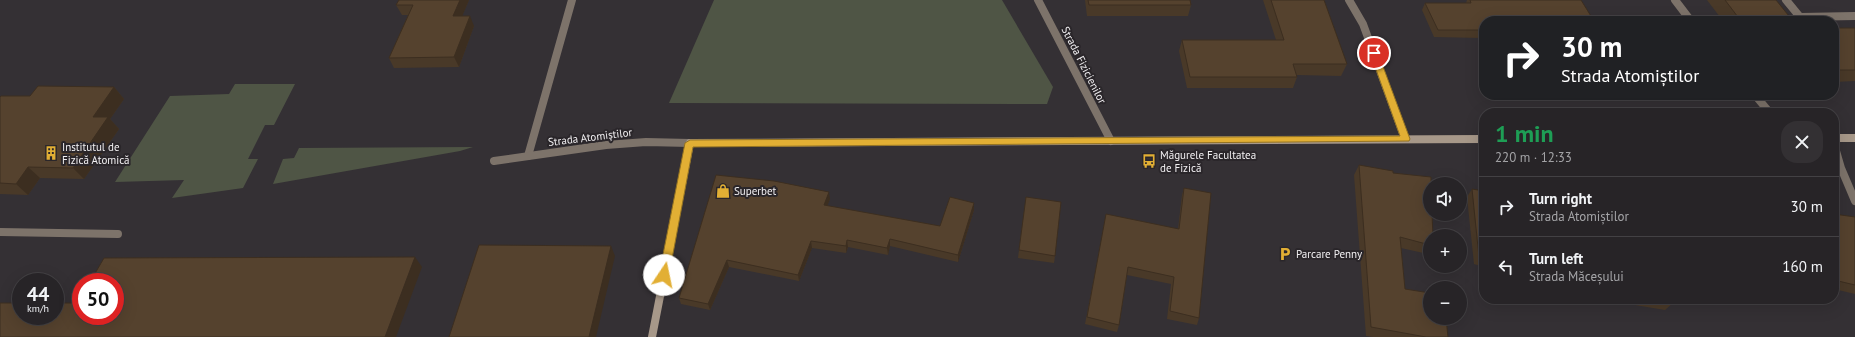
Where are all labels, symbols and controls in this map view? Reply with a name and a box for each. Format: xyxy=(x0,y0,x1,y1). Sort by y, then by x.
street label: Strada Fizicienilor xyxy=(1058,24,1110,106)
text: 30 m xyxy=(1561,28,1622,65)
icon: right xyxy=(1495,32,1547,84)
pin xyxy=(1357,36,1391,70)
icon: arrive xyxy=(1363,42,1385,64)
text: Strada Atomiștilor xyxy=(1561,64,1699,87)
text: 1 min xyxy=(1495,118,1554,149)
button: close xyxy=(1781,121,1823,163)
street label: Strada Atomiștilor xyxy=(547,125,633,149)
place label: Institutul de Fizică Atomică xyxy=(62,140,130,167)
building icon: Institutul de Fizică Atomică xyxy=(43,145,59,161)
place label: Măgurele Facultatea de Fizică xyxy=(1160,148,1256,175)
text: 220 m · 12:33 xyxy=(1495,149,1572,166)
bus stop icon: Măgurele Facultatea de Fizică xyxy=(1141,153,1157,169)
map controls xyxy=(1423,177,1467,325)
button: sound xyxy=(1423,177,1467,221)
shop icon: Superbet xyxy=(715,183,731,199)
place label: Superbet xyxy=(734,184,777,198)
text: Turn right xyxy=(1529,189,1592,208)
icon: right xyxy=(1495,196,1517,218)
text: 30 m xyxy=(1790,197,1823,216)
text: Strada Atomiștilor xyxy=(1529,208,1629,225)
button: + xyxy=(1423,229,1467,273)
parking icon: Parcare Penny xyxy=(1277,246,1293,262)
place label: Parcare Penny xyxy=(1296,247,1363,261)
text: Turn left xyxy=(1529,249,1583,268)
position arrow xyxy=(643,254,685,296)
icon: left xyxy=(1495,256,1517,278)
text: 160 m xyxy=(1782,257,1823,276)
text: Strada Măceșului xyxy=(1529,268,1624,285)
speed limit sign: 50 xyxy=(72,273,124,325)
text: 44 xyxy=(27,281,49,307)
button: − xyxy=(1423,281,1467,325)
text: km/h xyxy=(27,302,49,315)

